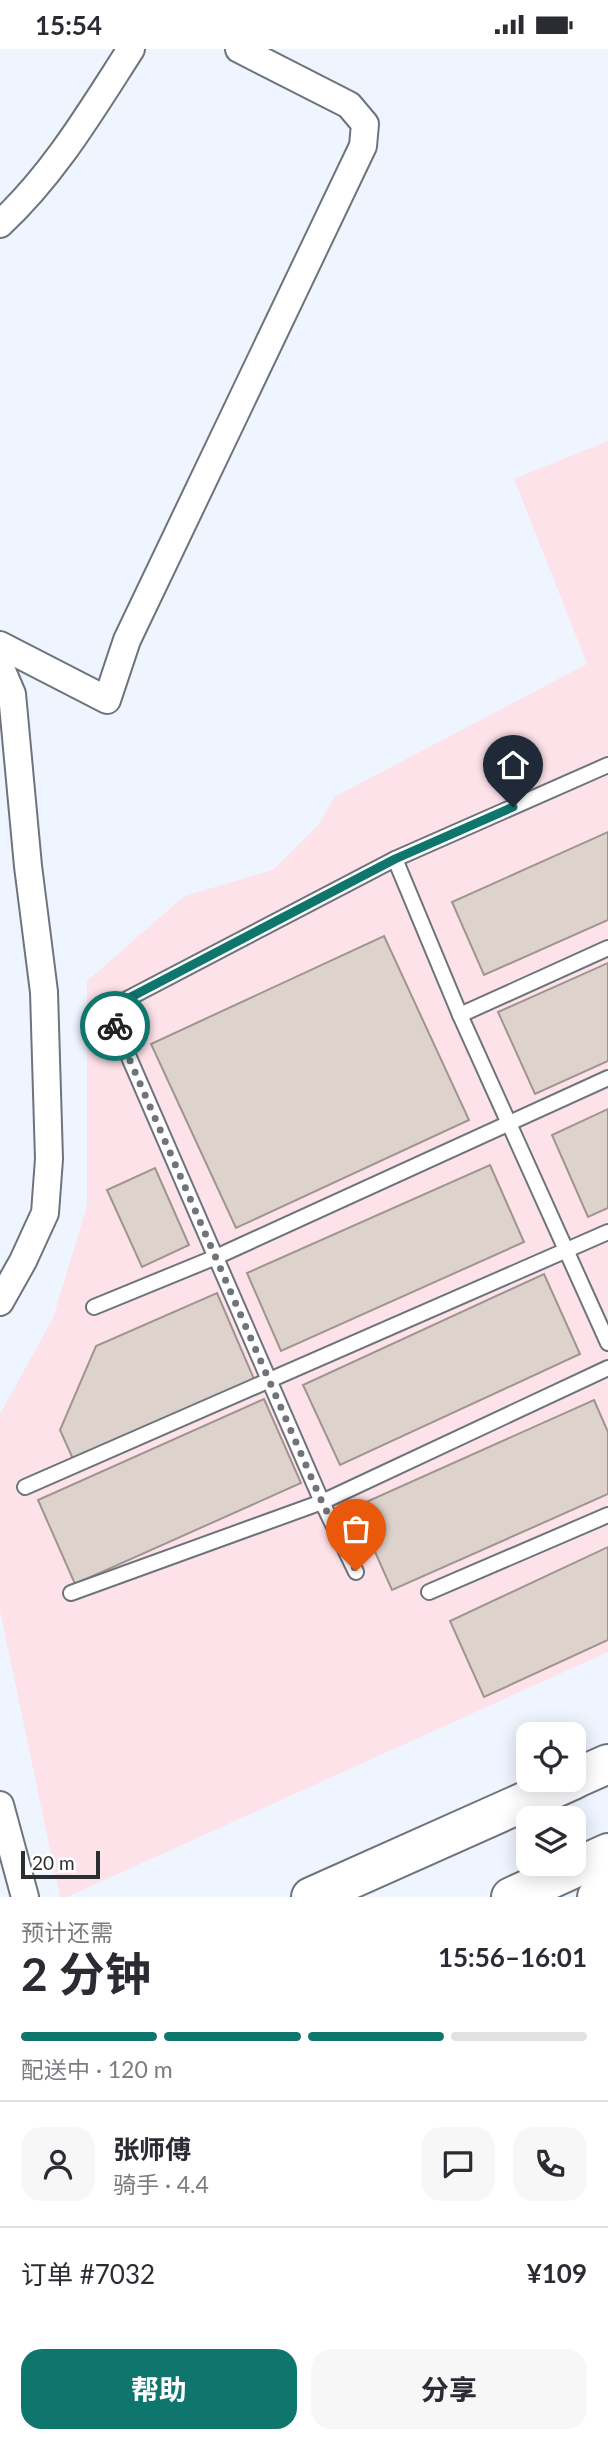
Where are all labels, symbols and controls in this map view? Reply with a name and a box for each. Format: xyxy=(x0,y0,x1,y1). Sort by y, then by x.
text: 15:54 xyxy=(35,9,102,41)
pin xyxy=(483,735,543,807)
icon: home xyxy=(494,746,532,784)
courier xyxy=(80,991,150,1061)
icon: bike xyxy=(96,1007,134,1045)
pin xyxy=(326,1499,386,1571)
icon: bag xyxy=(337,1510,375,1548)
map controls xyxy=(516,1722,586,1876)
button: locate xyxy=(516,1722,586,1792)
button: layers xyxy=(516,1806,586,1876)
scale bar xyxy=(21,1848,100,1880)
text: 20 m xyxy=(32,1851,75,1874)
text: 预计还需 xyxy=(21,1918,113,1946)
text: 15:56–16:01 xyxy=(438,1941,587,1973)
text: 2 分钟 xyxy=(21,1946,151,2001)
text: 配送中 · 120 m xyxy=(21,2055,173,2083)
button: person xyxy=(21,2127,95,2201)
button: chat xyxy=(421,2127,495,2201)
button: phone xyxy=(513,2127,587,2201)
text: 张师傅 xyxy=(113,2133,191,2165)
text: 骑手 · 4.4 xyxy=(113,2170,209,2198)
text: ¥109 xyxy=(527,2257,587,2289)
text: 订单 #7032 xyxy=(21,2258,155,2290)
button: 帮助 xyxy=(21,2349,297,2429)
button: 分享 xyxy=(311,2349,587,2429)

